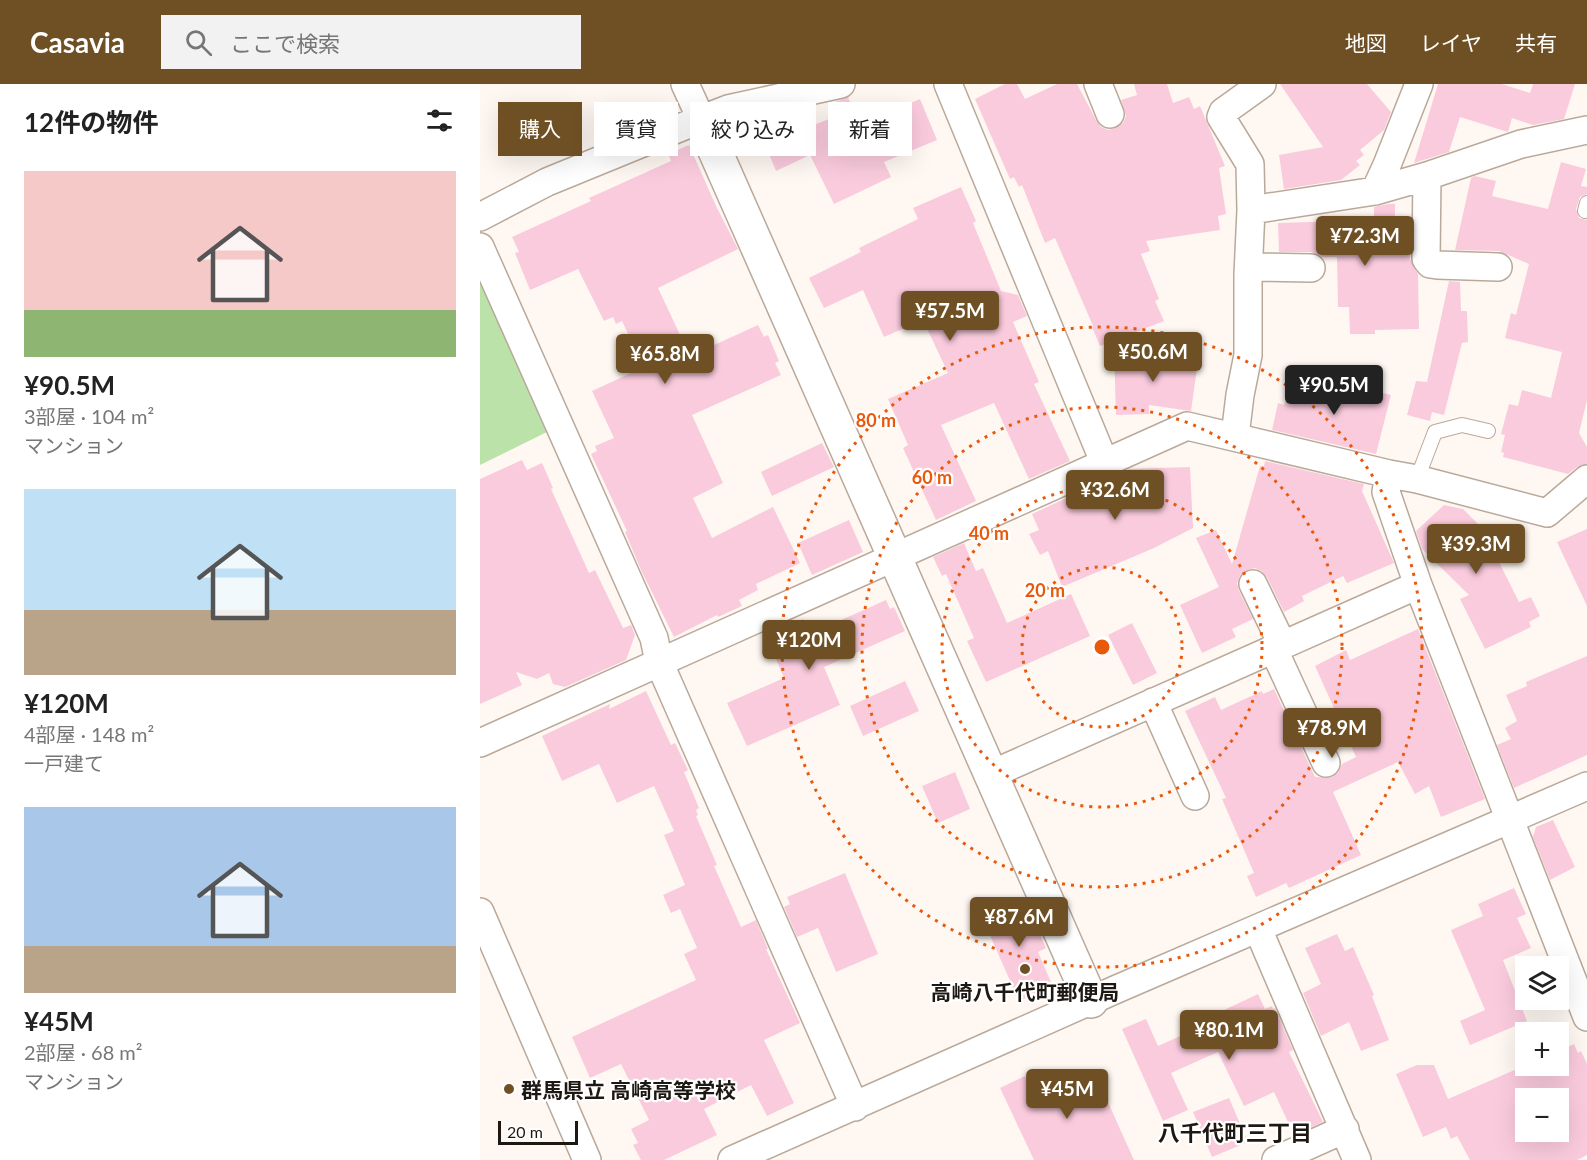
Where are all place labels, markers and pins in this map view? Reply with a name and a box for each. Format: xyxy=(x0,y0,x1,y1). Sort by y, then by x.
pin: ¥72.3M xyxy=(1316,216,1414,267)
pin: ¥57.5M xyxy=(901,291,999,342)
pin: ¥50.6M xyxy=(1104,332,1202,383)
pin: ¥65.8M xyxy=(616,334,714,385)
pin: ¥90.5M xyxy=(1285,365,1383,416)
pin: ¥32.6M xyxy=(1066,470,1164,521)
pin: ¥39.3M xyxy=(1427,524,1525,575)
pin: ¥120M xyxy=(767,620,851,671)
centre of rings xyxy=(1092,637,1112,657)
pin: ¥78.9M xyxy=(1283,708,1381,759)
pin: ¥87.6M xyxy=(970,897,1068,948)
marker: 高崎八千代町郵便局 xyxy=(1018,962,1032,976)
place label: 高崎八千代町郵便局 xyxy=(931,979,1120,1004)
pin: ¥80.1M xyxy=(1180,1010,1278,1061)
pin: ¥45M xyxy=(1031,1069,1103,1120)
place label: 群馬県立 高崎高等学校 xyxy=(521,1077,736,1102)
marker: 群馬県立 高崎高等学校 xyxy=(502,1082,516,1096)

